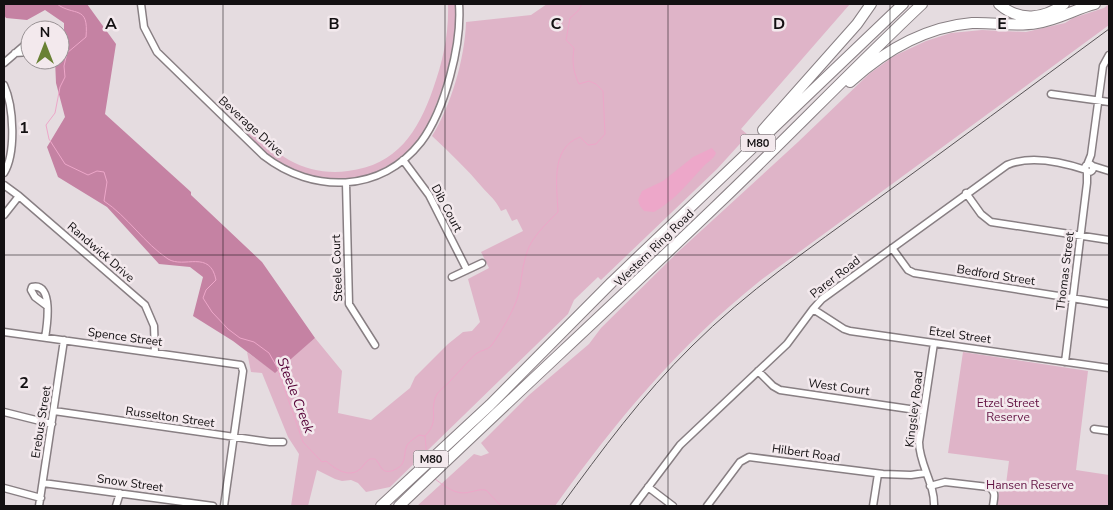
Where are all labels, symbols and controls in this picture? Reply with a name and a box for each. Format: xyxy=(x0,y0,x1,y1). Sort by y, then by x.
text: A xyxy=(105,13,117,35)
text: B xyxy=(328,13,340,35)
text: C xyxy=(551,13,562,35)
text: D xyxy=(773,13,785,35)
text: E xyxy=(997,13,1007,35)
north arrow xyxy=(20,20,70,70)
text: N xyxy=(40,23,50,42)
street label: Beverage Drive xyxy=(215,92,287,160)
text: 1 xyxy=(19,117,29,139)
road number: M80 xyxy=(740,134,776,152)
street label: Dib Court xyxy=(428,181,467,235)
street label: Western Ring Road xyxy=(611,206,697,290)
street label: Randwick Drive xyxy=(64,218,138,286)
street label: Thomas Street xyxy=(1052,230,1078,311)
street label: Steele Court xyxy=(328,233,346,302)
street label: Parer Road xyxy=(807,252,863,302)
street label: Bedford Street xyxy=(956,261,1037,289)
street label: Etzel Street xyxy=(928,323,993,347)
street label: Spence Street xyxy=(87,324,164,350)
water label: Steele Creek xyxy=(272,355,319,437)
street label: Kingsley Road xyxy=(901,370,927,448)
text: 2 xyxy=(19,372,29,394)
street label: West Court xyxy=(807,375,871,399)
street label: Erebus Street xyxy=(27,384,55,459)
park label: Etzel Street Reserve xyxy=(977,395,1040,425)
street label: Russelton Street xyxy=(125,403,216,431)
street label: Hilbert Road xyxy=(771,440,841,466)
road number: M80 xyxy=(414,450,448,468)
street label: Snow Street xyxy=(96,470,165,496)
park label: Hansen Reserve xyxy=(986,477,1074,493)

